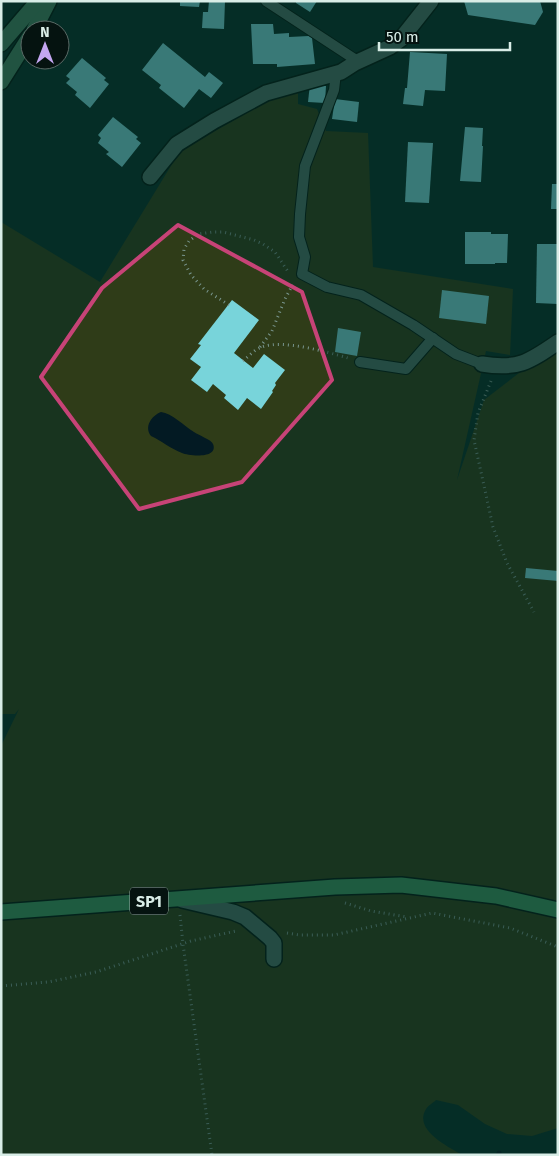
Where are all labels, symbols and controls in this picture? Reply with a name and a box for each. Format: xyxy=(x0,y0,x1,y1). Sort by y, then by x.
north arrow xyxy=(20,20,70,70)
scale bar xyxy=(379,20,510,52)
text: N xyxy=(40,24,50,41)
text: 50 m xyxy=(386,28,419,46)
road number: SP1 xyxy=(130,888,168,914)

